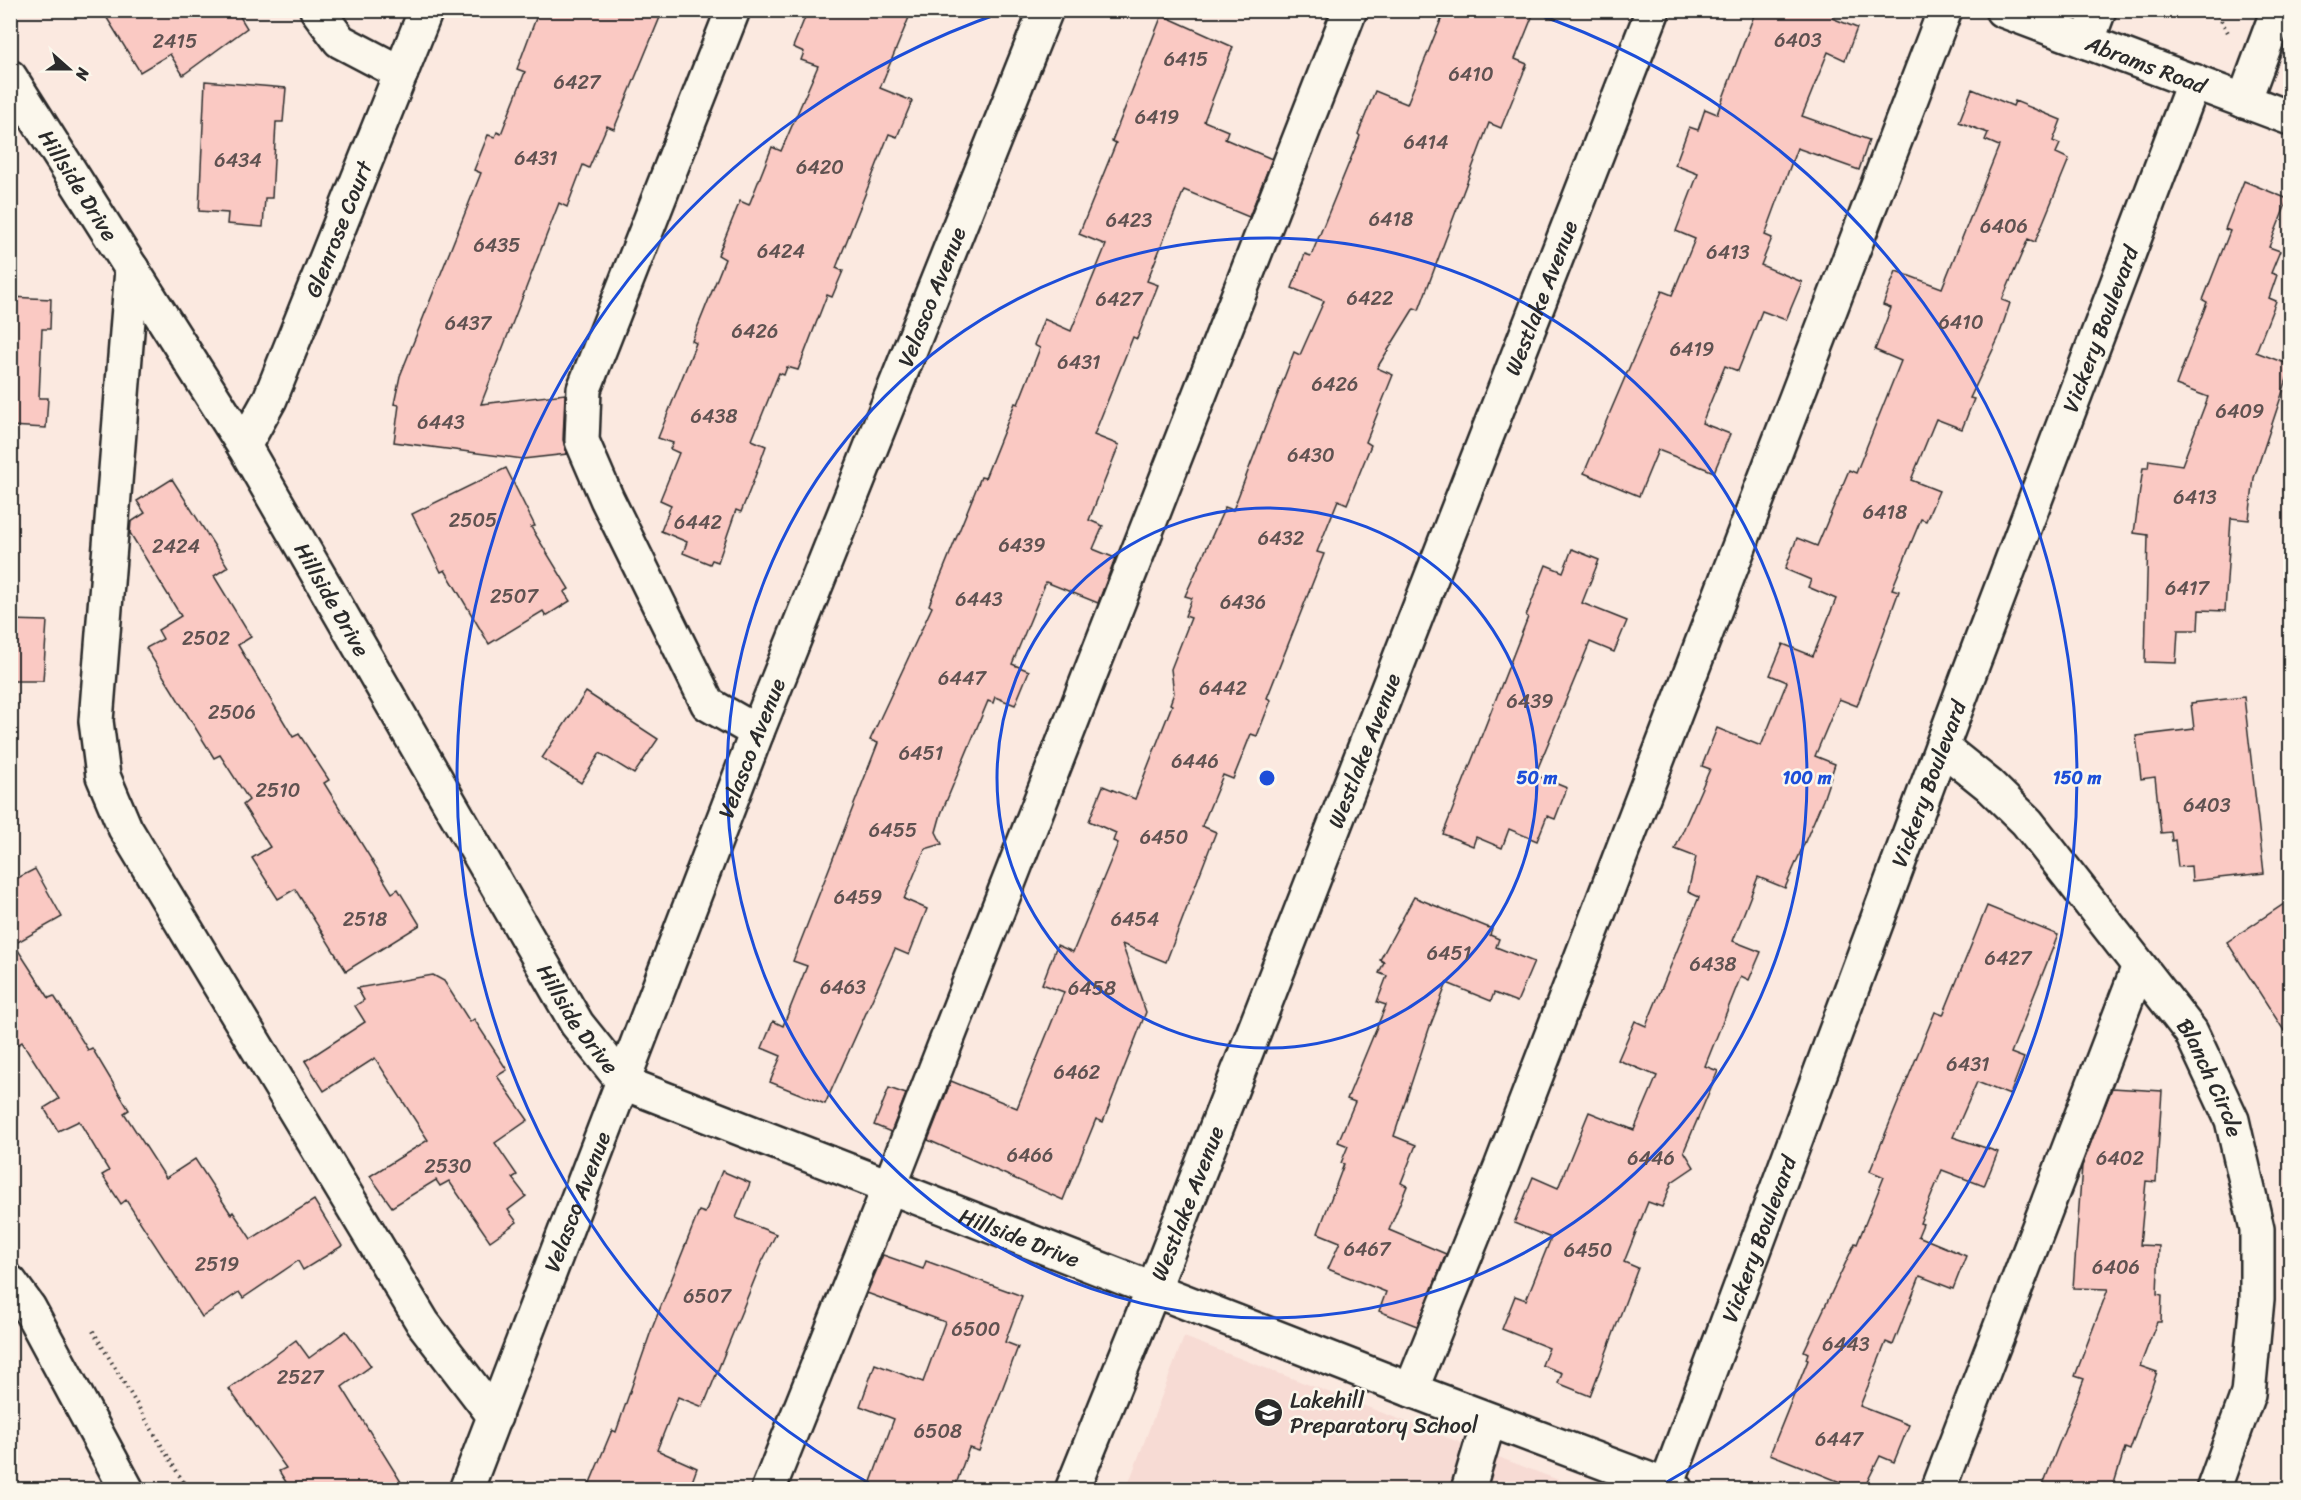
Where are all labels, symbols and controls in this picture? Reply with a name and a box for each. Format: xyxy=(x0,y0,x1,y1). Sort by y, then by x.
house number: 6403 xyxy=(1774,23,1822,58)
house number: 2415 xyxy=(153,24,197,59)
street label: Abrams Road xyxy=(2079,24,2213,106)
north arrow xyxy=(39,39,99,99)
house number: 6415 xyxy=(1164,42,1208,77)
house number: 6410 xyxy=(1448,57,1494,92)
text: N xyxy=(67,63,98,85)
house number: 6427 xyxy=(554,65,602,100)
house number: 6419 xyxy=(1135,100,1179,135)
street label: Hillside Drive xyxy=(28,121,129,249)
house number: 6414 xyxy=(1404,125,1448,160)
house number: 6431 xyxy=(514,141,558,176)
house number: 6434 xyxy=(214,143,262,178)
house number: 6420 xyxy=(796,150,844,185)
street label: Glenrose Court xyxy=(294,154,384,303)
house number: 6418 xyxy=(1369,202,1413,237)
house number: 6423 xyxy=(1106,203,1152,238)
house number: 6406 xyxy=(1980,209,2028,244)
street label: Westlake Avenue xyxy=(1493,214,1589,381)
street label: Velasco Avenue xyxy=(886,220,978,373)
house number: 6435 xyxy=(473,228,521,263)
house number: 6424 xyxy=(757,234,805,269)
house number: 6413 xyxy=(1706,235,1750,270)
street label: Vickery Boulevard xyxy=(2051,239,2150,418)
house number: 6422 xyxy=(1347,281,1394,316)
house number: 6427 xyxy=(1096,282,1144,317)
house number: 6410 xyxy=(1938,305,1984,340)
house number: 6437 xyxy=(445,306,493,341)
house number: 6426 xyxy=(732,314,778,349)
house number: 6419 xyxy=(1670,332,1714,367)
house number: 6431 xyxy=(1057,345,1101,380)
house number: 6426 xyxy=(1312,367,1358,402)
house number: 6409 xyxy=(2216,394,2264,429)
house number: 6438 xyxy=(691,399,737,434)
house number: 6443 xyxy=(417,405,465,440)
house number: 6430 xyxy=(1287,438,1335,473)
house number: 6413 xyxy=(2173,480,2217,515)
house number: 6418 xyxy=(1863,495,1907,530)
house number: 2505 xyxy=(449,503,497,538)
house number: 6442 xyxy=(674,505,722,540)
house number: 6432 xyxy=(1258,521,1305,556)
house number: 6439 xyxy=(998,528,1046,563)
house number: 2424 xyxy=(152,529,200,564)
street label: Hillside Drive xyxy=(283,535,381,664)
house number: 6417 xyxy=(2165,571,2211,606)
house number: 2507 xyxy=(490,579,539,614)
house number: 6443 xyxy=(955,582,1003,617)
house number: 6436 xyxy=(1220,585,1266,620)
house number: 2502 xyxy=(182,621,230,656)
house number: 6447 xyxy=(938,661,987,696)
street label: Westlake Avenue xyxy=(1316,667,1412,834)
house number: 6442 xyxy=(1199,671,1247,706)
street label: Velasco Avenue xyxy=(707,672,797,824)
house number: 6439 xyxy=(1506,684,1554,719)
street label: Vickery Boulevard xyxy=(1880,693,1978,873)
house number: 2506 xyxy=(208,695,256,730)
house number: 6451 xyxy=(899,736,943,771)
house number: 6446 xyxy=(1171,744,1219,779)
text: 50 m xyxy=(1517,762,1558,794)
text: 100 m xyxy=(1783,762,1832,794)
text: 150 m xyxy=(2053,762,2101,794)
centre of rings xyxy=(1257,768,1277,788)
house number: 2510 xyxy=(256,773,300,808)
house number: 6403 xyxy=(2183,788,2231,823)
house number: 6455 xyxy=(869,813,917,848)
house number: 6450 xyxy=(1140,820,1188,855)
house number: 6459 xyxy=(834,880,882,915)
house number: 2518 xyxy=(343,902,387,937)
house number: 6454 xyxy=(1111,902,1159,937)
house number: 6451 xyxy=(1427,936,1471,971)
house number: 6427 xyxy=(1985,941,2033,976)
house number: 6438 xyxy=(1690,947,1736,982)
street label: Hillside Drive xyxy=(526,956,629,1083)
house number: 6463 xyxy=(820,970,866,1005)
house number: 6458 xyxy=(1068,971,1116,1006)
street label: Blanch Circle xyxy=(2166,1009,2254,1141)
house number: 6431 xyxy=(1946,1047,1990,1082)
house number: 6462 xyxy=(1054,1055,1101,1090)
street label: Westlake Avenue xyxy=(1139,1120,1235,1287)
street label: Velasco Avenue xyxy=(532,1125,622,1278)
house number: 6466 xyxy=(1007,1138,1053,1173)
house number: 6446 xyxy=(1627,1141,1675,1176)
house number: 6402 xyxy=(2096,1141,2144,1176)
house number: 2530 xyxy=(424,1149,472,1184)
street label: Vickery Boulevard xyxy=(1710,1149,1808,1328)
street label: Hillside Drive xyxy=(953,1196,1086,1279)
house number: 6467 xyxy=(1344,1232,1392,1267)
house number: 6450 xyxy=(1564,1233,1612,1268)
house number: 2519 xyxy=(195,1247,239,1282)
house number: 6406 xyxy=(2092,1250,2140,1285)
house number: 6507 xyxy=(683,1279,732,1314)
house number: 6500 xyxy=(952,1312,1000,1347)
house number: 6443 xyxy=(1822,1327,1870,1362)
house number: 2527 xyxy=(277,1360,325,1395)
place label: Lakehill Preparatory School xyxy=(1290,1381,1479,1445)
school or university icon: Lakehill Preparatory School xyxy=(1253,1397,1285,1429)
house number: 6508 xyxy=(914,1414,962,1449)
house number: 6447 xyxy=(1815,1422,1864,1457)

